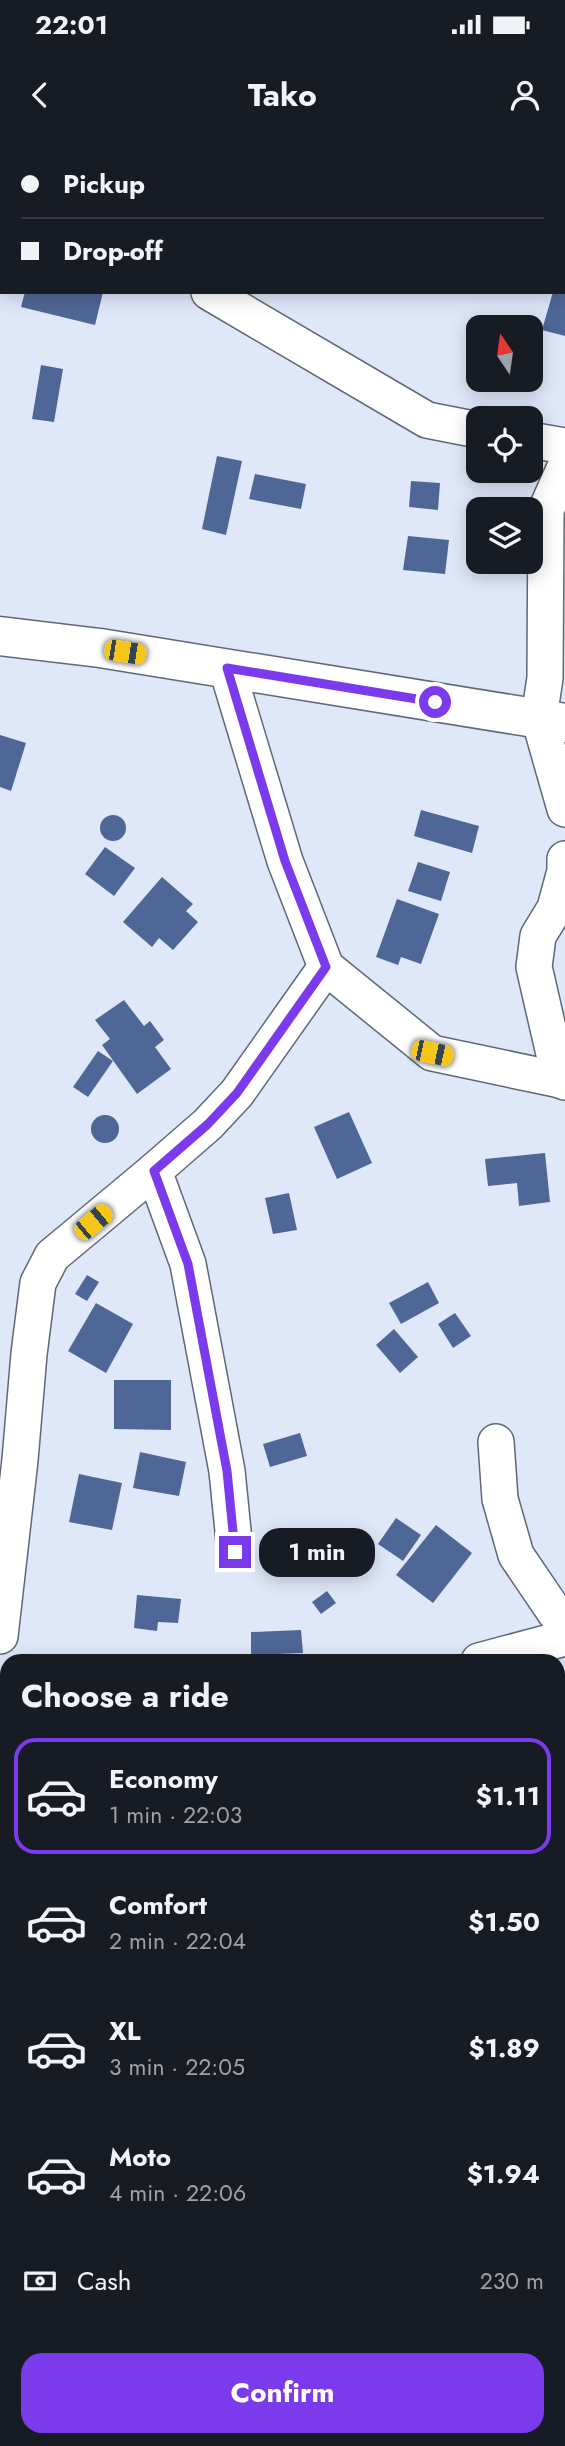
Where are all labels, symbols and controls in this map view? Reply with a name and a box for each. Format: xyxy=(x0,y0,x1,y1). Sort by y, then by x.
text: 22:01 xyxy=(35,6,108,44)
text: Tako xyxy=(248,72,317,118)
icon: back xyxy=(21,76,59,114)
icon: person xyxy=(506,76,544,114)
text: Pickup xyxy=(63,165,145,203)
text: Drop-off xyxy=(63,232,163,270)
north arrow xyxy=(466,315,542,392)
map controls xyxy=(466,315,543,574)
button: locate xyxy=(466,406,543,483)
button: layers xyxy=(466,497,543,574)
car xyxy=(103,638,148,666)
route start xyxy=(419,686,451,718)
car xyxy=(410,1038,455,1068)
car xyxy=(71,1200,116,1244)
callout: 1 min xyxy=(260,1528,375,1576)
text: 1 min xyxy=(288,1535,346,1569)
route end xyxy=(219,1536,251,1568)
text: Choose a ride xyxy=(21,1673,229,1719)
text: Economy xyxy=(109,1760,218,1798)
icon: car xyxy=(25,1765,88,1828)
text: $1.11 xyxy=(476,1777,540,1815)
text: 1 min · 22:03 xyxy=(109,1798,242,1832)
text: Comfort xyxy=(109,1886,207,1924)
icon: car xyxy=(25,1891,88,1954)
text: $1.50 xyxy=(468,1903,540,1941)
text: 2 min · 22:04 xyxy=(109,1924,246,1958)
text: XL xyxy=(109,2012,141,2050)
icon: car xyxy=(25,2017,88,2080)
text: $1.89 xyxy=(469,2029,540,2067)
text: 3 min · 22:05 xyxy=(109,2050,245,2084)
text: Moto xyxy=(109,2138,171,2176)
icon: car xyxy=(25,2143,88,2206)
text: $1.94 xyxy=(467,2155,540,2193)
text: 4 min · 22:06 xyxy=(109,2176,246,2210)
icon: cash xyxy=(21,2262,59,2300)
text: Cash xyxy=(77,2262,131,2300)
text: 230 m xyxy=(480,2264,544,2298)
button: Confirm xyxy=(21,2353,544,2433)

